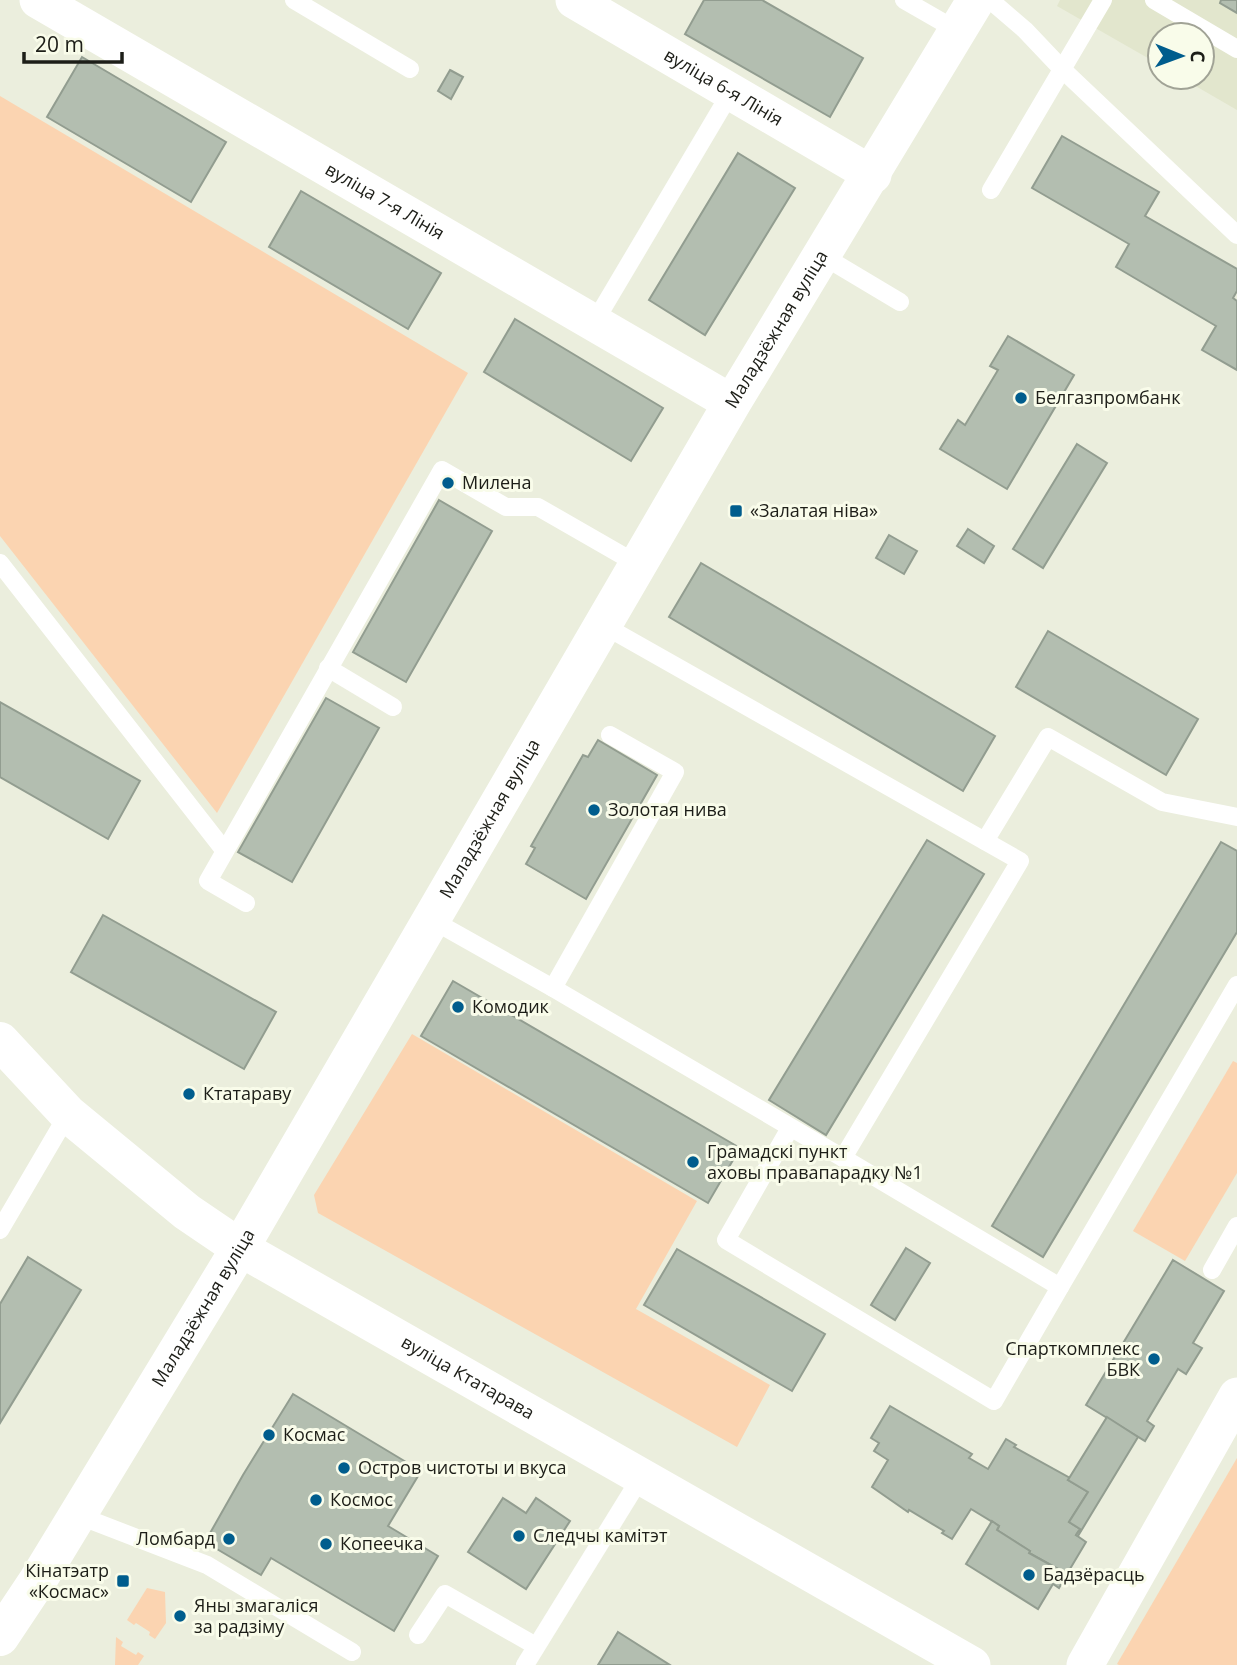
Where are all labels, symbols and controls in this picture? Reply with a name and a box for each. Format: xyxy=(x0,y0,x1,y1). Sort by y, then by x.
scale bar xyxy=(24,21,122,65)
north arrow xyxy=(1146,21,1216,91)
text: 20 m xyxy=(35,30,84,58)
street label: вуліца 6-я Лінія xyxy=(660,42,788,131)
text: С xyxy=(1185,50,1211,63)
street label: вуліца 7-я Лінія xyxy=(321,156,449,245)
street label: Маладзёжная вуліца xyxy=(719,245,833,412)
place label: Белгазпромбанк xyxy=(1035,385,1181,409)
marker: Белгазпромбанк xyxy=(1013,390,1029,406)
place label: Милена xyxy=(462,470,531,494)
marker: Милена xyxy=(440,475,456,491)
place label: «Залатая ніва» xyxy=(750,498,878,522)
marker: «Залатая ніва» xyxy=(728,503,744,519)
street label: Маладзёжная вуліца xyxy=(433,734,545,902)
place label: Золотая нива xyxy=(608,797,727,821)
marker: Золотая нива xyxy=(586,802,602,818)
place label: Комодик xyxy=(472,994,550,1018)
marker: Комодик xyxy=(450,999,466,1015)
place label: Ктатараву xyxy=(203,1081,292,1105)
marker: Ктатараву xyxy=(181,1086,197,1102)
place label: Грамадскі пункт аховы правапарадку №1 xyxy=(707,1139,923,1184)
marker: Грамадскі пункт аховы правапарадку №1 xyxy=(685,1154,701,1170)
street label: Маладзёжная вуліца xyxy=(146,1224,260,1391)
street label: вуліца Ктатарава xyxy=(397,1329,539,1424)
place label: Спарткомплекс БВК xyxy=(1005,1336,1140,1381)
marker: Спарткомплекс БВК xyxy=(1146,1351,1162,1367)
place label: Космас xyxy=(283,1422,346,1446)
marker: Космас xyxy=(261,1427,277,1443)
place label: Остров чистоты и вкуса xyxy=(358,1455,567,1479)
marker: Остров чистоты и вкуса xyxy=(336,1460,352,1476)
place label: Космос xyxy=(330,1487,393,1511)
marker: Космос xyxy=(308,1492,324,1508)
place label: Следчы камітэт xyxy=(533,1523,668,1547)
place label: Ломбард xyxy=(136,1526,215,1550)
marker: Следчы камітэт xyxy=(511,1528,527,1544)
marker: Ломбард xyxy=(221,1531,237,1547)
place label: Копеечка xyxy=(340,1531,423,1555)
marker: Копеечка xyxy=(318,1536,334,1552)
place label: Кінатэатр «Космас» xyxy=(25,1558,109,1603)
place label: Бадзёрасць xyxy=(1043,1562,1145,1586)
marker: Бадзёрасць xyxy=(1021,1567,1037,1583)
marker: Кінатэатр «Космас» xyxy=(115,1573,131,1589)
place label: Яны змагаліся за радзіму xyxy=(194,1593,318,1638)
marker: Яны змагаліся за радзіму xyxy=(172,1608,188,1624)

